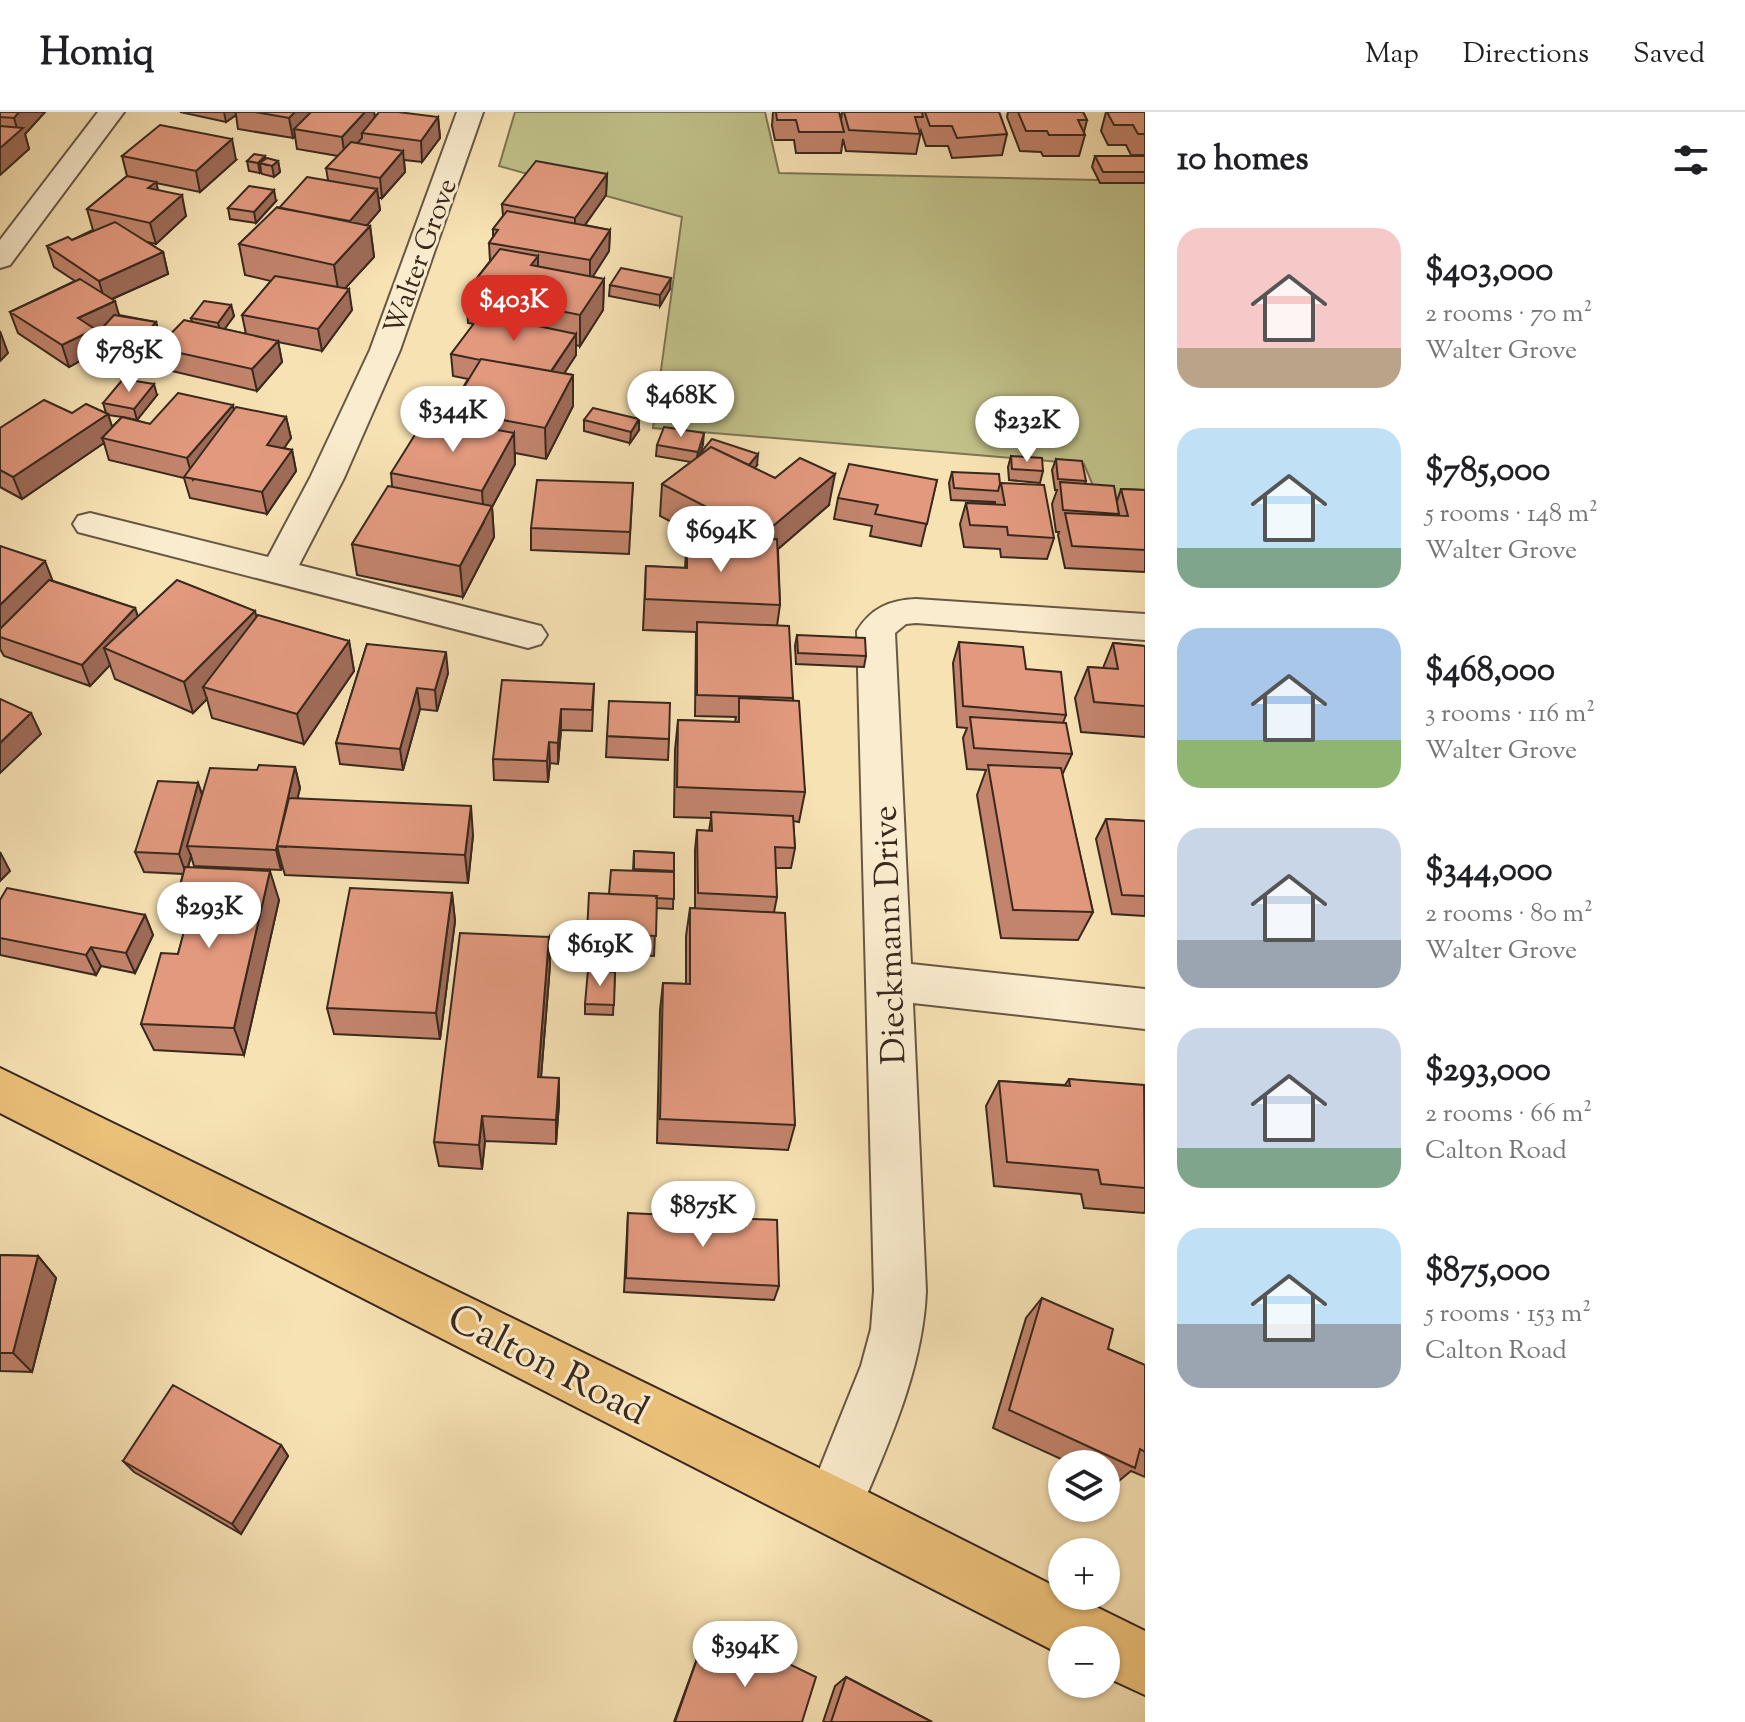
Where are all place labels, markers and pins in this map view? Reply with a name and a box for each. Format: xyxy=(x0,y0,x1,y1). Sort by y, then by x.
pin: $403K xyxy=(458,275,570,343)
pin: $785K xyxy=(73,326,185,394)
pin: $468K xyxy=(625,371,737,439)
pin: $344K xyxy=(397,386,509,454)
pin: $232K xyxy=(971,396,1083,464)
pin: $694K xyxy=(665,506,777,574)
pin: $293K xyxy=(153,882,265,950)
pin: $619K xyxy=(544,920,656,988)
pin: $875K xyxy=(647,1181,759,1249)
pin: $394K xyxy=(689,1621,801,1689)

